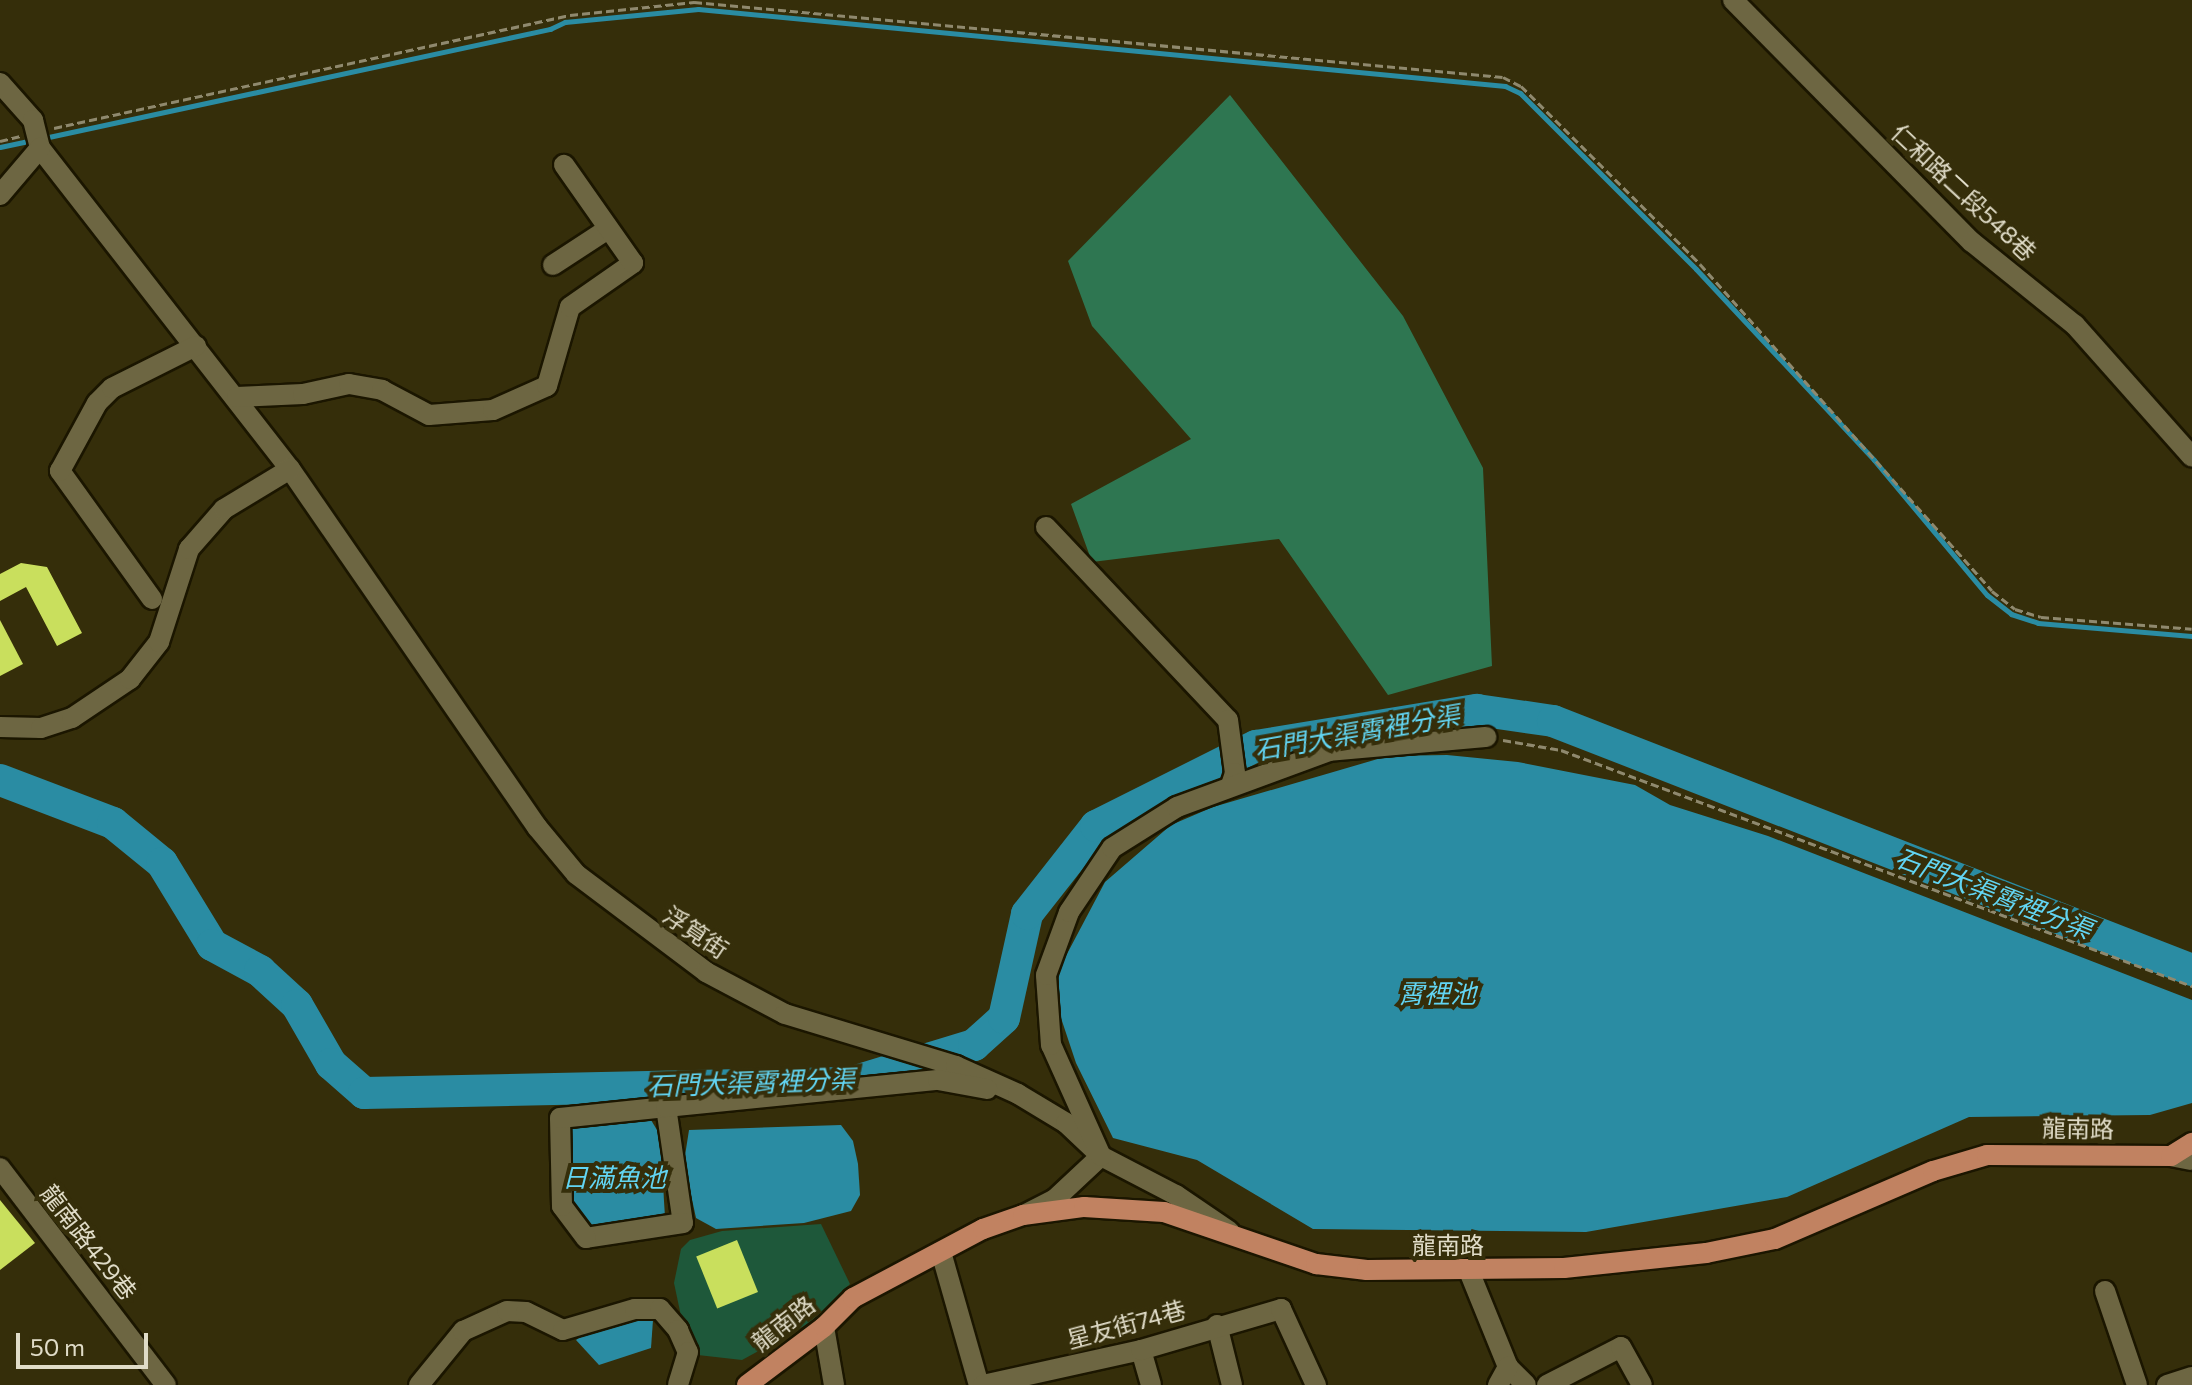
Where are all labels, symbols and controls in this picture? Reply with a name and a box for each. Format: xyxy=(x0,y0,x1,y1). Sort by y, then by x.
street label: 仁和路二段548巷 xyxy=(1886,118,2042,266)
water label: 石門大渠霄裡分渠 xyxy=(1252,699,1462,765)
water label: 石門大渠霄裡分渠 xyxy=(1891,841,2097,945)
street label: 浮筧街 xyxy=(658,900,734,964)
water label: 霄裡池 xyxy=(1398,977,1476,1009)
water label: 石門大渠霄裡分渠 xyxy=(647,1063,855,1101)
street label: 龍南路 xyxy=(2042,1113,2114,1143)
water label: 日滿魚池 xyxy=(562,1161,666,1193)
street label: 龍南路429巷 xyxy=(35,1179,143,1305)
street label: 龍南路 xyxy=(1412,1231,1484,1259)
street label: 龍南路 xyxy=(746,1289,820,1357)
street label: 星友街74巷 xyxy=(1064,1294,1188,1354)
scale bar xyxy=(20,1317,152,1367)
text: 50 m xyxy=(30,1332,85,1361)

